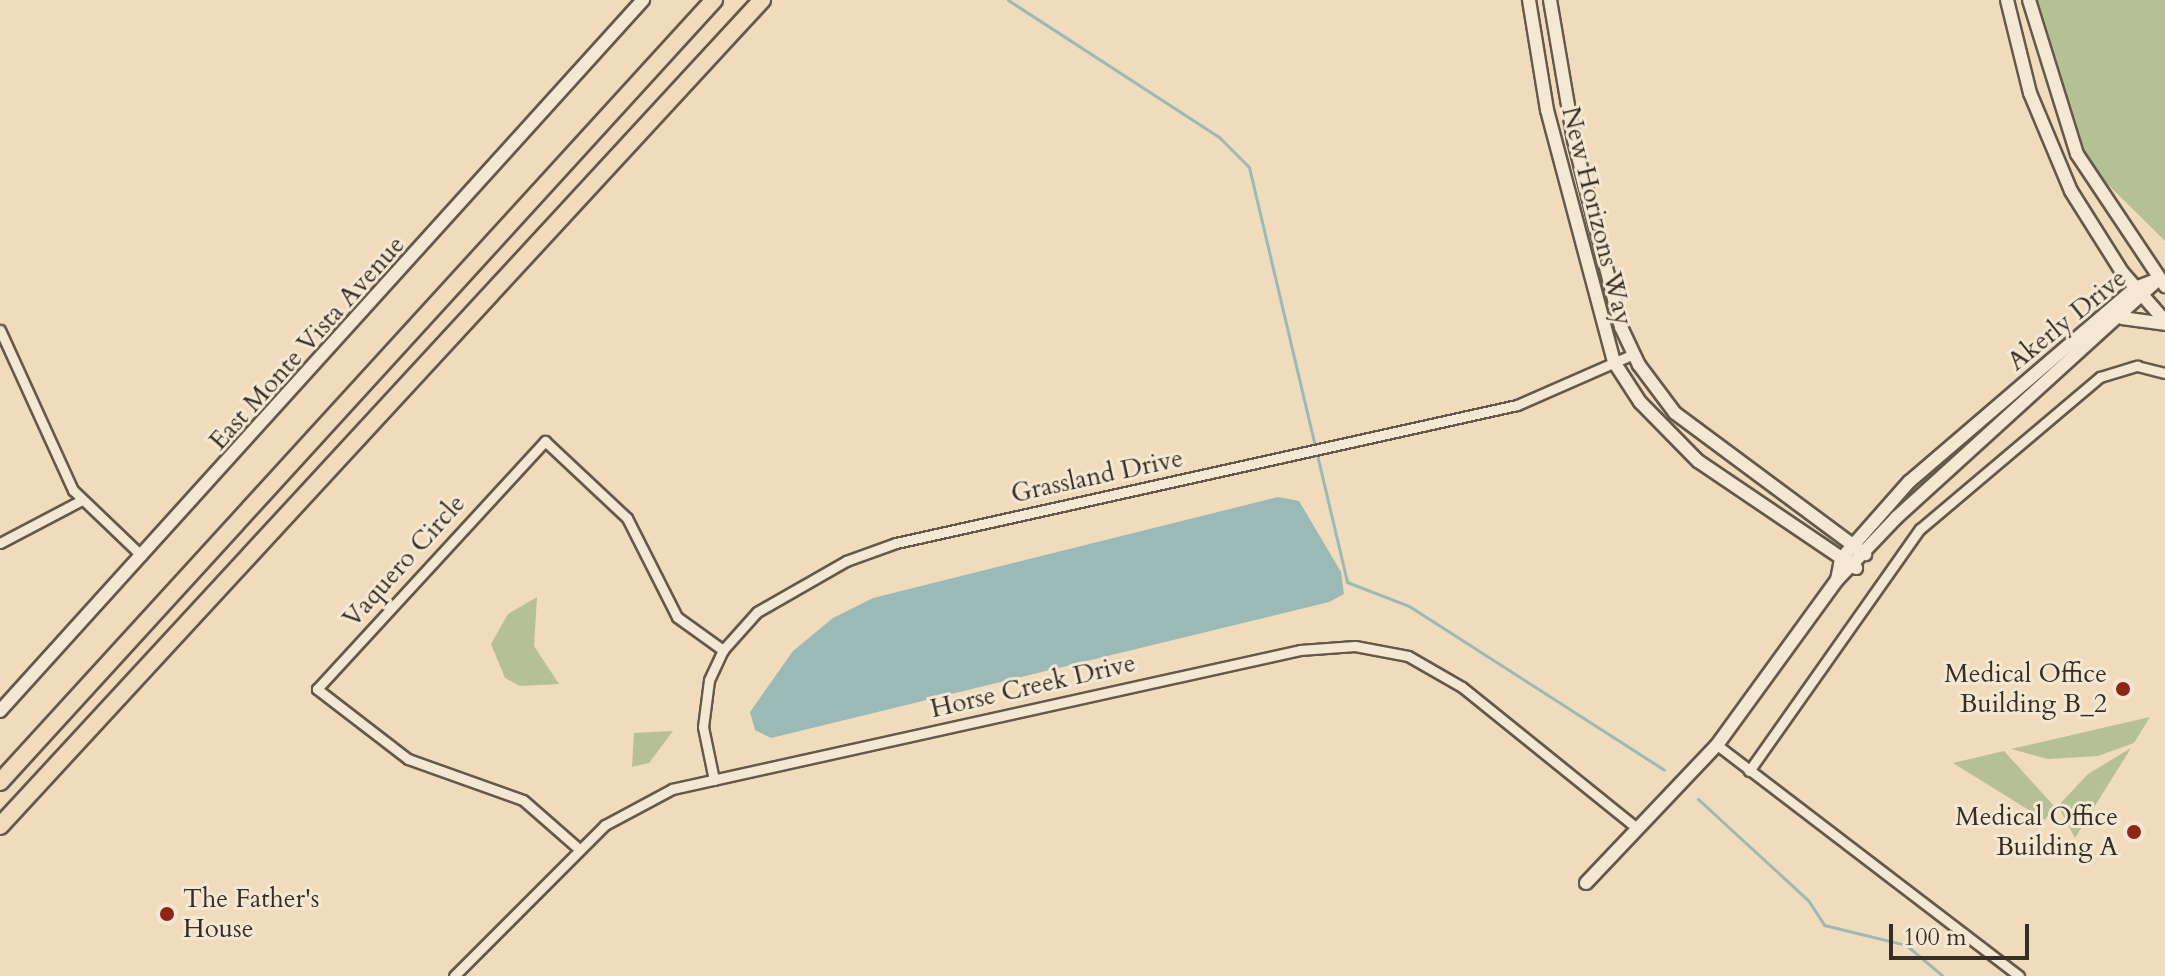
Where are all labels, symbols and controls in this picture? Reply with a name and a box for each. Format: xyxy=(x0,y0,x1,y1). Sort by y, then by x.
street label: New Horizons Way xyxy=(1555,103,1639,329)
street label: East Monte Vista Avenue xyxy=(203,230,411,456)
street label: Akerly Drive xyxy=(2001,263,2133,377)
street label: Grassland Drive xyxy=(1008,443,1186,509)
street label: Vaquero Circle xyxy=(336,488,472,634)
street label: Horse Creek Drive xyxy=(927,647,1139,725)
place label: Medical Office Building B_2 xyxy=(1944,658,2107,720)
marker: Medical Office Building B_2 xyxy=(2114,680,2132,698)
place label: Medical Office Building A xyxy=(1955,801,2118,862)
marker: Medical Office Building A xyxy=(2125,823,2143,841)
place label: The Father's House xyxy=(183,883,320,944)
marker: The Father's House xyxy=(158,905,176,923)
scale bar xyxy=(1893,908,2033,958)
text: 100 m xyxy=(1903,921,1967,954)

